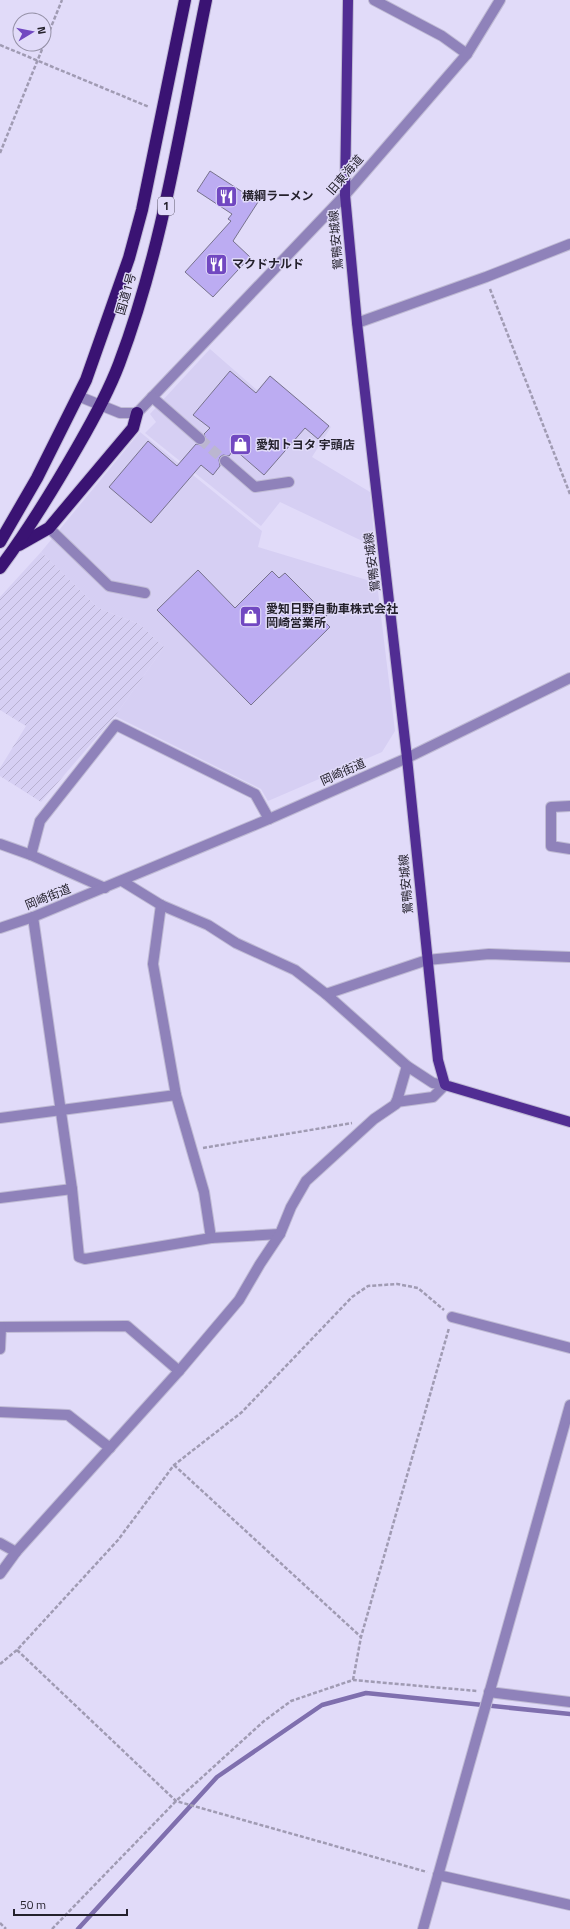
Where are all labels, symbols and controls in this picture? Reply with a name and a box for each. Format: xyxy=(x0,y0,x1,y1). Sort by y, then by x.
north arrow xyxy=(12,12,52,52)
text: N xyxy=(33,25,50,35)
street label: 旧東海道 xyxy=(322,150,368,199)
restaurant icon: 横綱ラーメン xyxy=(214,183,240,209)
place label: 横綱ラーメン xyxy=(242,186,314,205)
road number: 1 xyxy=(158,197,174,215)
street label: 鴛鴨安城線 xyxy=(323,209,348,271)
restaurant icon: マクドナルド xyxy=(204,251,230,277)
place label: マクドナルド xyxy=(232,254,304,273)
street label: 国道1号 xyxy=(110,271,141,317)
shop icon: 愛知トヨタ 宇頭店 xyxy=(227,432,253,458)
place label: 愛知トヨタ 宇頭店 xyxy=(256,435,355,454)
street label: 鴛鴨安城線 xyxy=(358,531,385,593)
place label: 愛知日野自動車株式会社 岡崎営業所 xyxy=(266,599,398,632)
shop icon: 愛知日野自動車株式会社 岡崎営業所 xyxy=(237,603,263,629)
street label: 岡崎街道 xyxy=(317,753,369,790)
street label: 鴛鴨安城線 xyxy=(393,853,418,915)
street label: 岡崎街道 xyxy=(22,879,74,914)
scale bar xyxy=(14,1891,127,1917)
text: 50 m xyxy=(20,1895,46,1914)

